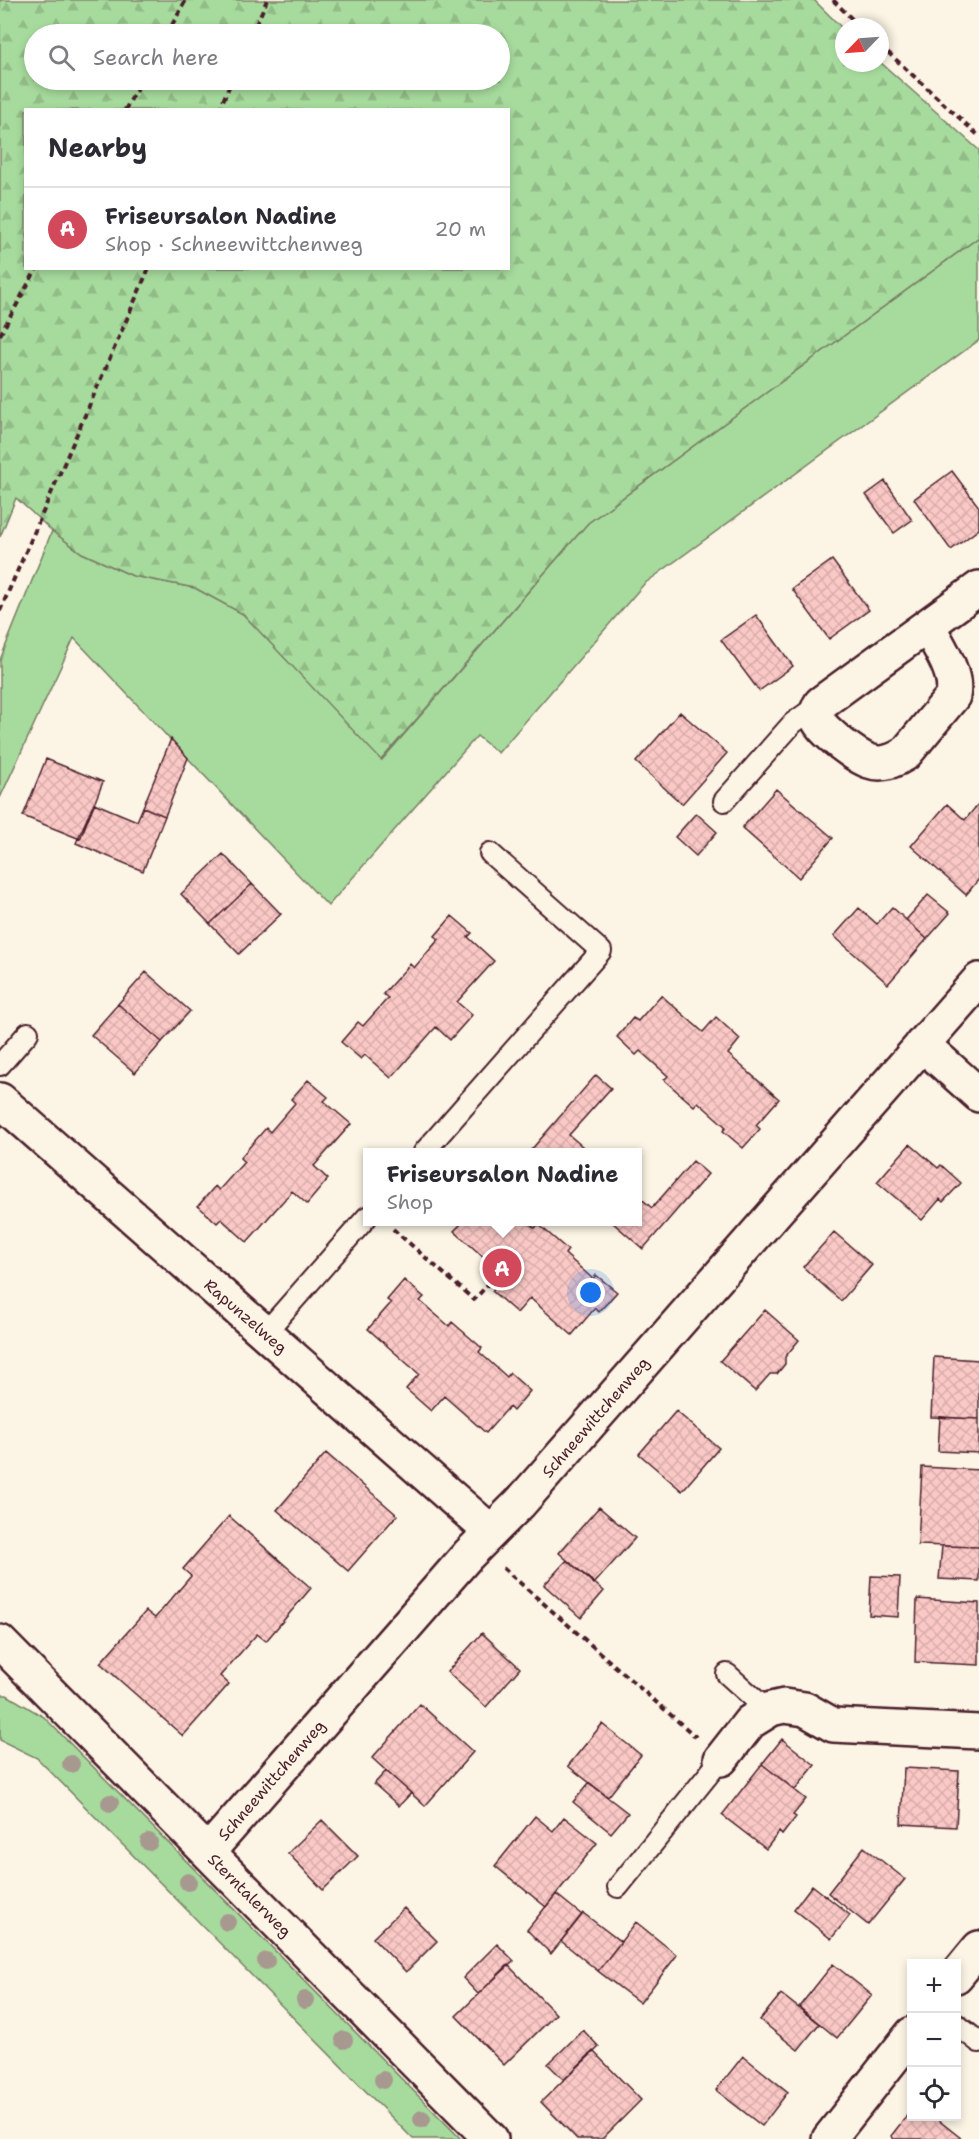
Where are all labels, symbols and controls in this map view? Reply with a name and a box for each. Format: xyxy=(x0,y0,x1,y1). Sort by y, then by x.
north arrow xyxy=(835,18,889,72)
search box xyxy=(24,24,510,90)
icon: search xyxy=(45,41,78,74)
text: Search here xyxy=(93,43,219,72)
text: Nearby xyxy=(48,130,147,165)
text: Friseursalon Nadine xyxy=(105,202,337,231)
text: A xyxy=(60,216,75,242)
text: 20 m xyxy=(435,216,486,242)
text: Shop · Schneewittchenweg xyxy=(105,231,363,257)
popup xyxy=(363,1148,642,1226)
text: Friseursalon Nadine xyxy=(387,1160,618,1189)
text: Shop xyxy=(387,1189,433,1215)
pin: A xyxy=(482,1246,522,1290)
street label: Rapunzelweg xyxy=(200,1275,292,1358)
your location xyxy=(576,1278,605,1307)
street label: Schneewittchenweg xyxy=(537,1352,654,1482)
street label: Schneewittchenweg xyxy=(213,1715,330,1845)
street label: Sterntalerweg xyxy=(203,1849,296,1942)
map controls xyxy=(907,1959,961,2121)
button: + xyxy=(907,1959,961,2013)
button: − xyxy=(907,2013,961,2067)
button: locate xyxy=(907,2067,961,2121)

